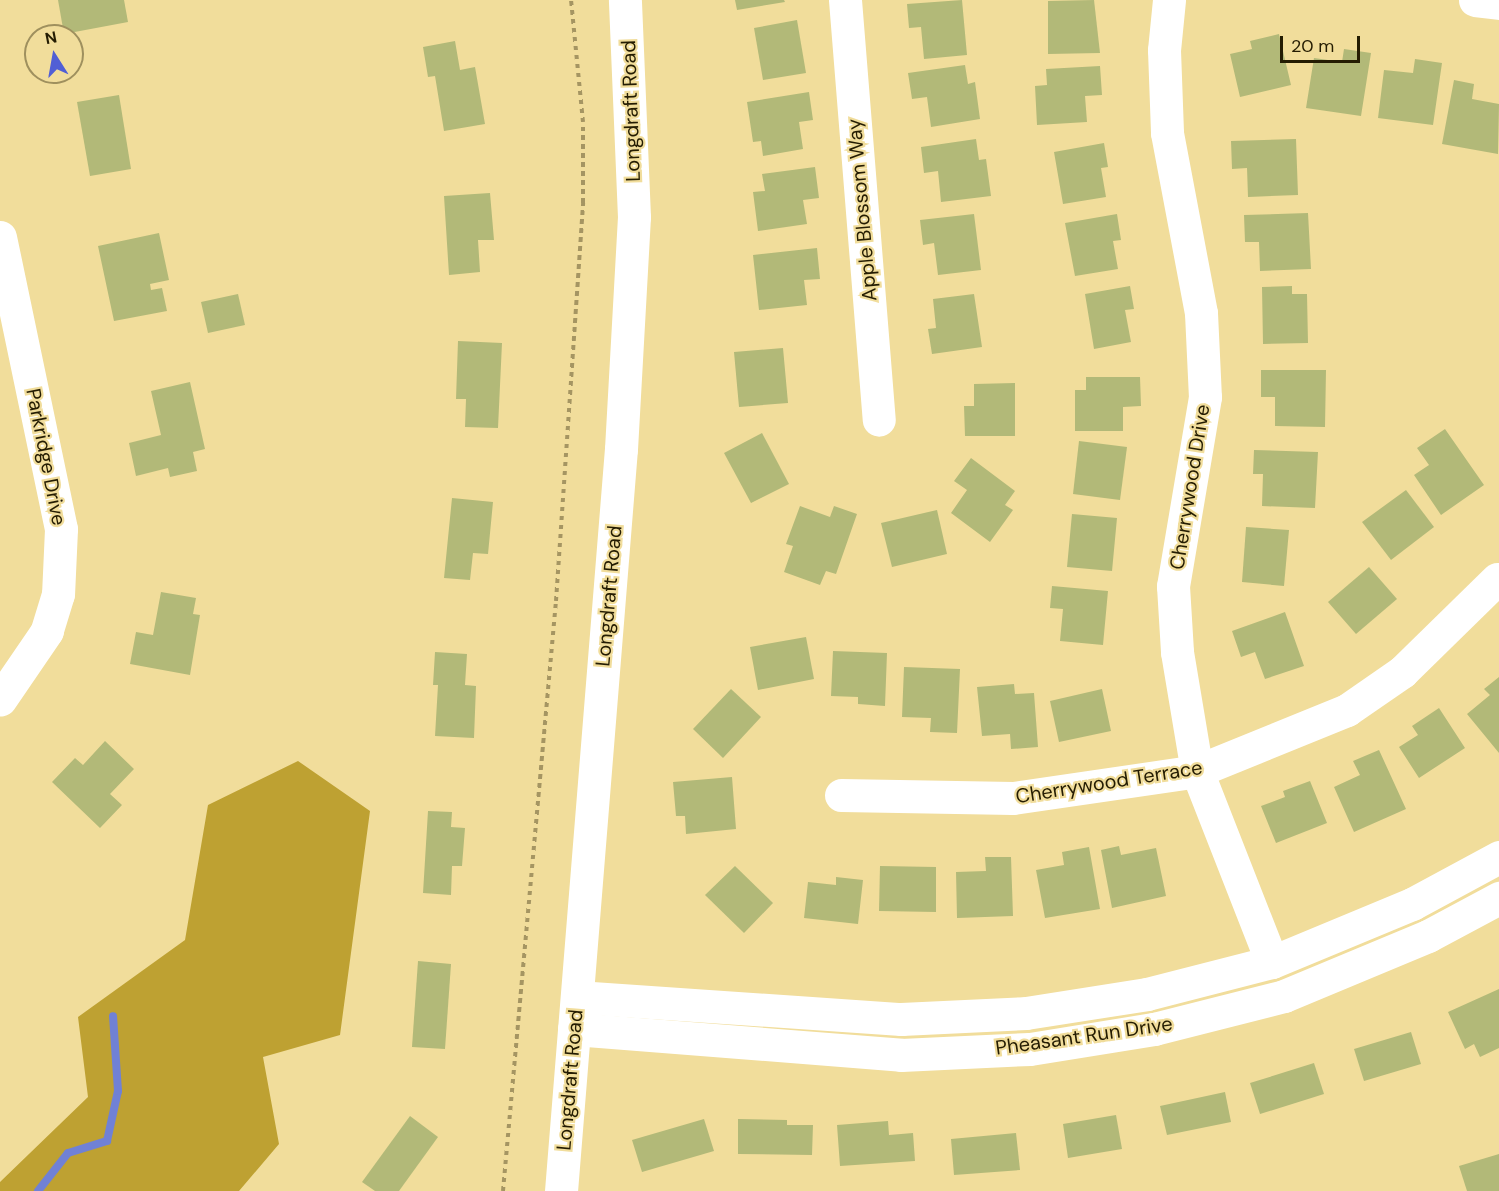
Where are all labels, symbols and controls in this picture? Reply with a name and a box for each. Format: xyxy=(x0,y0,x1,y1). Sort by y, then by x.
north arrow xyxy=(24,24,84,84)
scale bar xyxy=(1283,24,1362,62)
text: N xyxy=(43,26,59,49)
text: 20 m xyxy=(1291,34,1334,58)
street label: Longdraft Road xyxy=(617,40,645,182)
street label: Apple Blossom Way xyxy=(842,118,882,302)
street label: Parkridge Drive xyxy=(21,386,71,528)
street label: Cherrywood Drive xyxy=(1165,403,1215,571)
street label: Longdraft Road xyxy=(591,524,627,668)
street label: Cherrywood Terrace xyxy=(1014,755,1204,809)
street label: Longdraft Road xyxy=(552,1008,588,1152)
street label: Pheasant Run Drive xyxy=(994,1012,1174,1060)

